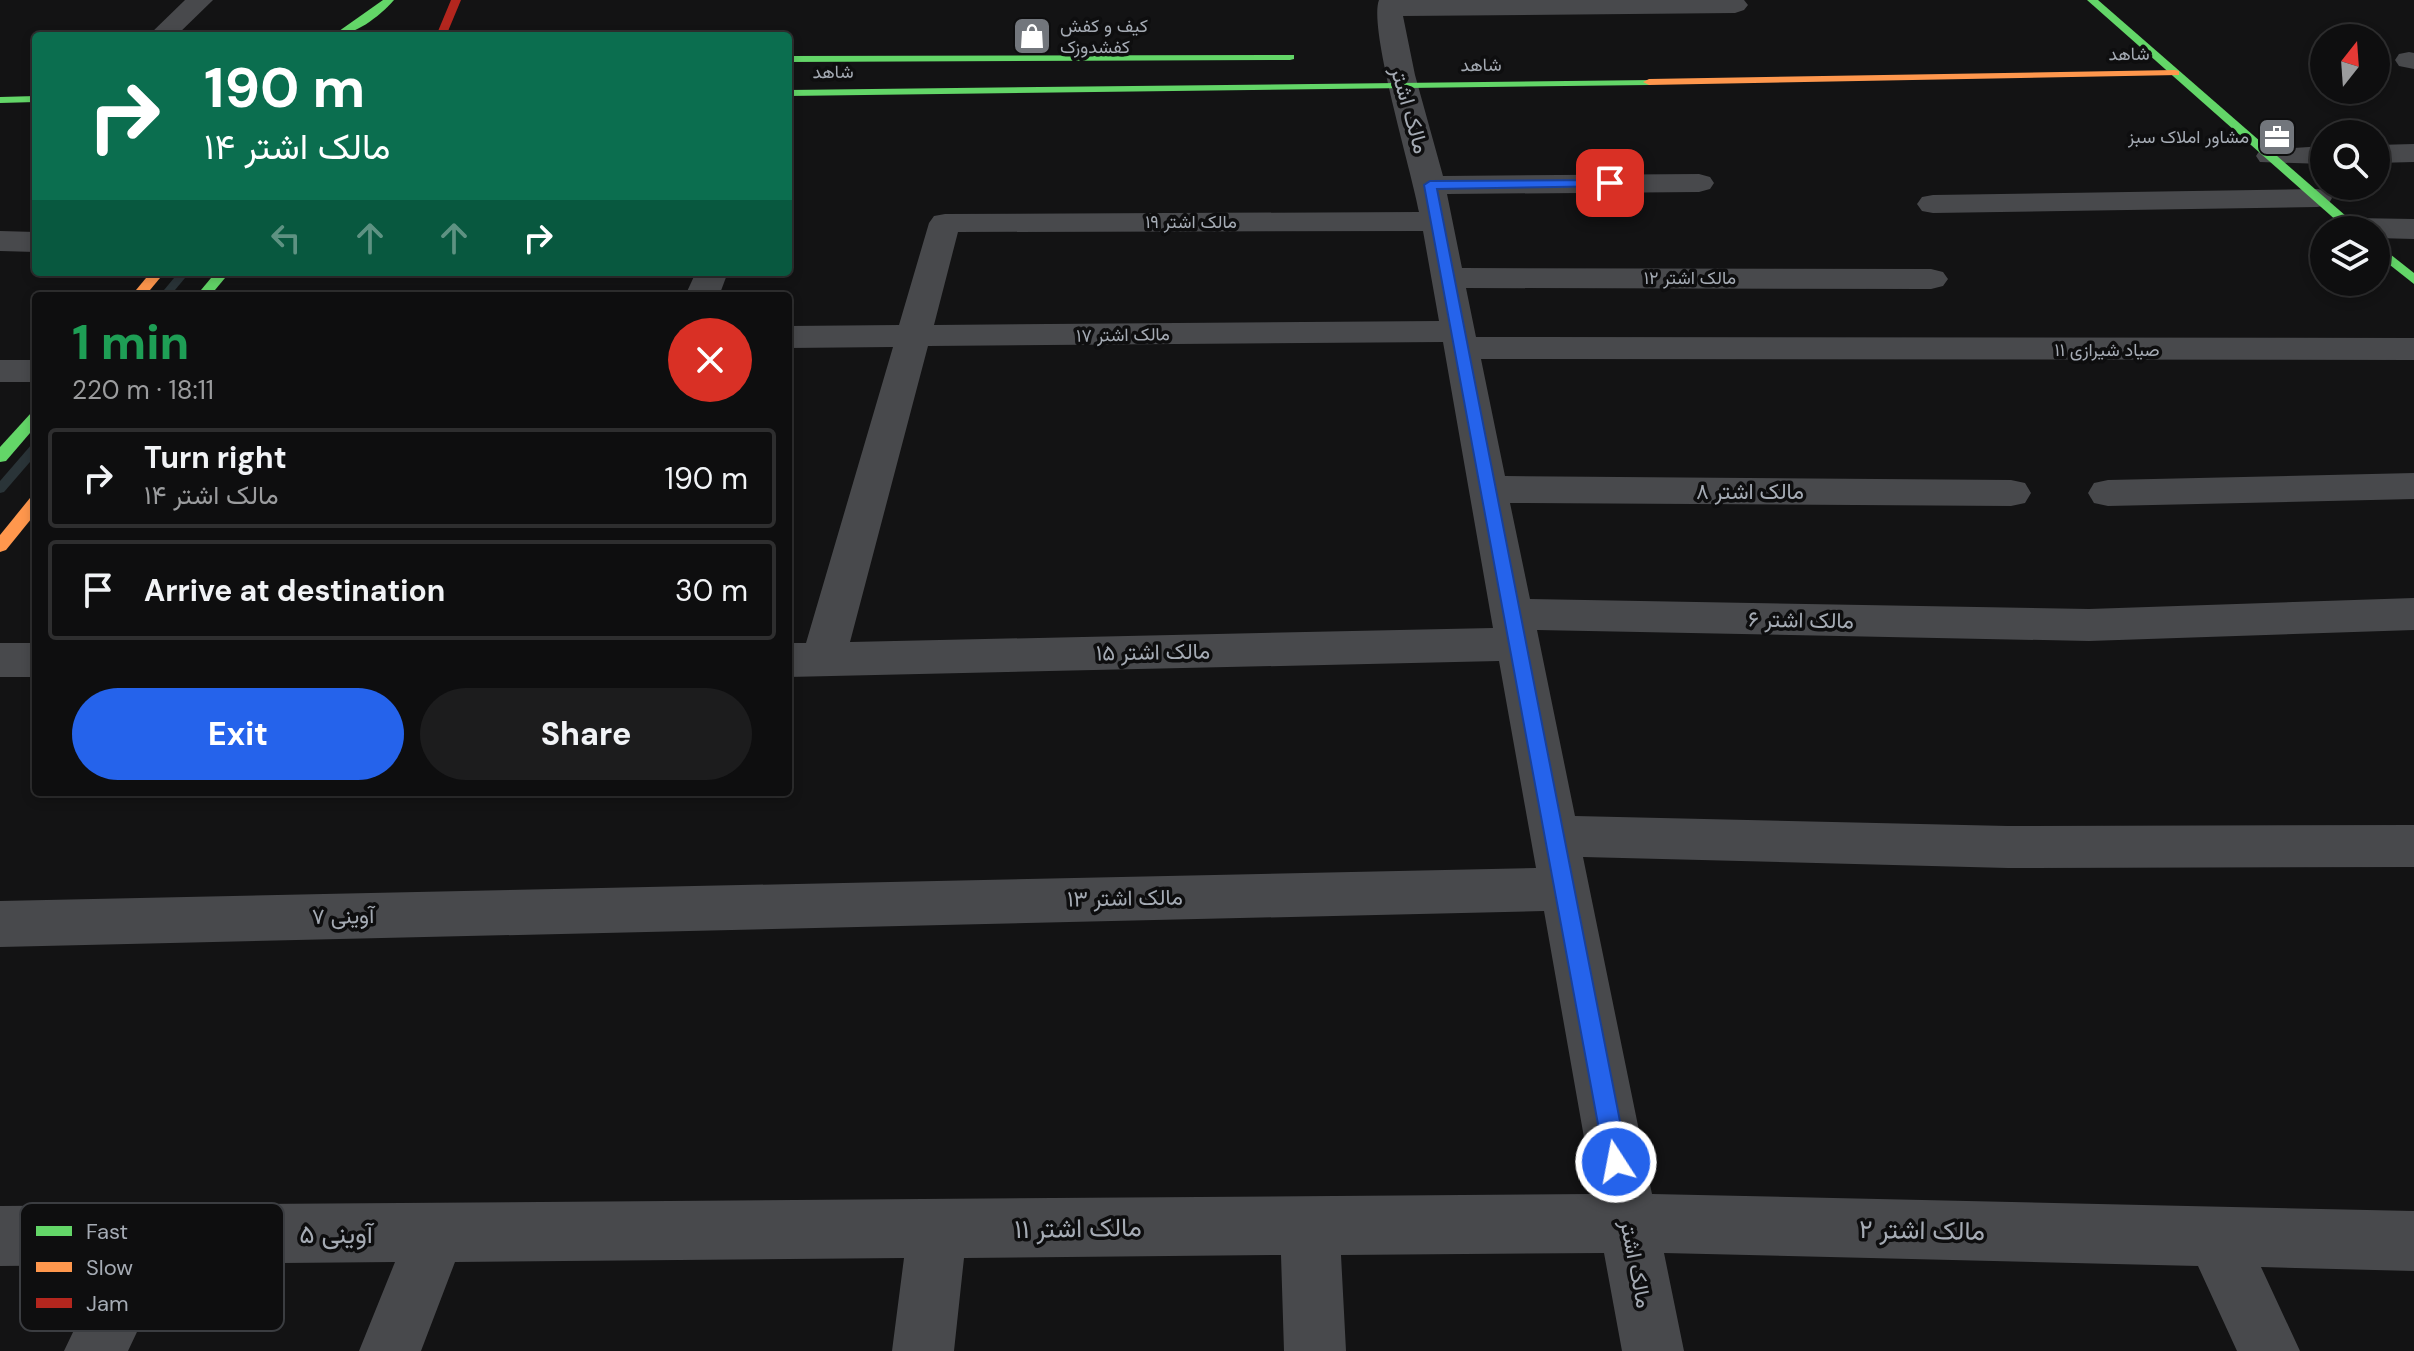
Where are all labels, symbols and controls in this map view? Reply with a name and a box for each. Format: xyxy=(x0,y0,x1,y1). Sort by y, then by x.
place label: کیف و کفش کفشدوزک xyxy=(1060,14,1148,59)
shop icon: کیف و کفش کفشدوزک xyxy=(1011,15,1053,57)
north arrow xyxy=(2310,24,2390,104)
map controls xyxy=(2310,24,2390,296)
street label: شاهد xyxy=(2108,42,2150,66)
text: 190 m xyxy=(204,51,365,124)
street label: شاهد xyxy=(1460,53,1502,77)
street label: شاهد xyxy=(812,60,854,84)
street label: مالک اشتر xyxy=(1383,62,1436,157)
icon: right xyxy=(72,64,176,168)
office icon: مشاور املاک سبز xyxy=(2256,116,2298,158)
button: search xyxy=(2310,120,2390,200)
text: مالک اشتر ۱۴ xyxy=(204,123,391,170)
place label: مشاور املاک سبز xyxy=(2127,125,2249,149)
pin xyxy=(1576,149,1644,217)
icon: arrive xyxy=(1588,161,1632,205)
street label: مالک اشتر ۱۹ xyxy=(1145,210,1237,234)
icon: left xyxy=(264,216,308,260)
icon: ahead xyxy=(348,216,392,260)
icon: ahead xyxy=(432,216,476,260)
icon: right xyxy=(516,216,560,260)
button: layers xyxy=(2310,216,2390,296)
street label: مالک اشتر ۱۲ xyxy=(1644,266,1736,290)
text: 1 min xyxy=(72,311,189,374)
button: close xyxy=(668,318,752,402)
street label: مالک اشتر ۱۷ xyxy=(1076,322,1170,348)
street label: صیاد شیرازی ۱۱ xyxy=(2055,338,2159,362)
text: 220 m · 18:11 xyxy=(72,373,214,407)
text: Turn right xyxy=(144,438,287,477)
icon: right xyxy=(76,456,120,500)
text: 190 m xyxy=(665,459,748,498)
street label: مالک اشتر ۸ xyxy=(1696,477,1804,506)
text: مالک اشتر ۱۴ xyxy=(144,478,279,512)
icon: arrive xyxy=(76,568,120,612)
text: Arrive at destination xyxy=(144,571,445,610)
text: 30 m xyxy=(675,571,748,610)
street label: مالک اشتر ۶ xyxy=(1748,605,1854,635)
street label: مالک اشتر ۱۵ xyxy=(1096,637,1210,667)
button: Exit xyxy=(72,688,404,780)
button: Share xyxy=(420,688,752,780)
street label: مالک اشتر ۱۳ xyxy=(1067,882,1183,914)
street label: ۷ آوینی xyxy=(312,901,376,931)
position arrow xyxy=(1574,1120,1658,1204)
legend xyxy=(20,1203,284,1331)
street label: مالک اشتر ۱۱ xyxy=(1014,1210,1142,1246)
street label: مالک اشتر ۲ xyxy=(1859,1212,1985,1248)
street label: مالک اشتر xyxy=(1613,1216,1659,1311)
text: Fast xyxy=(86,1217,128,1246)
street label: ۵ آوینی xyxy=(299,1217,375,1251)
text: Slow xyxy=(86,1253,133,1282)
text: Jam xyxy=(86,1289,129,1318)

